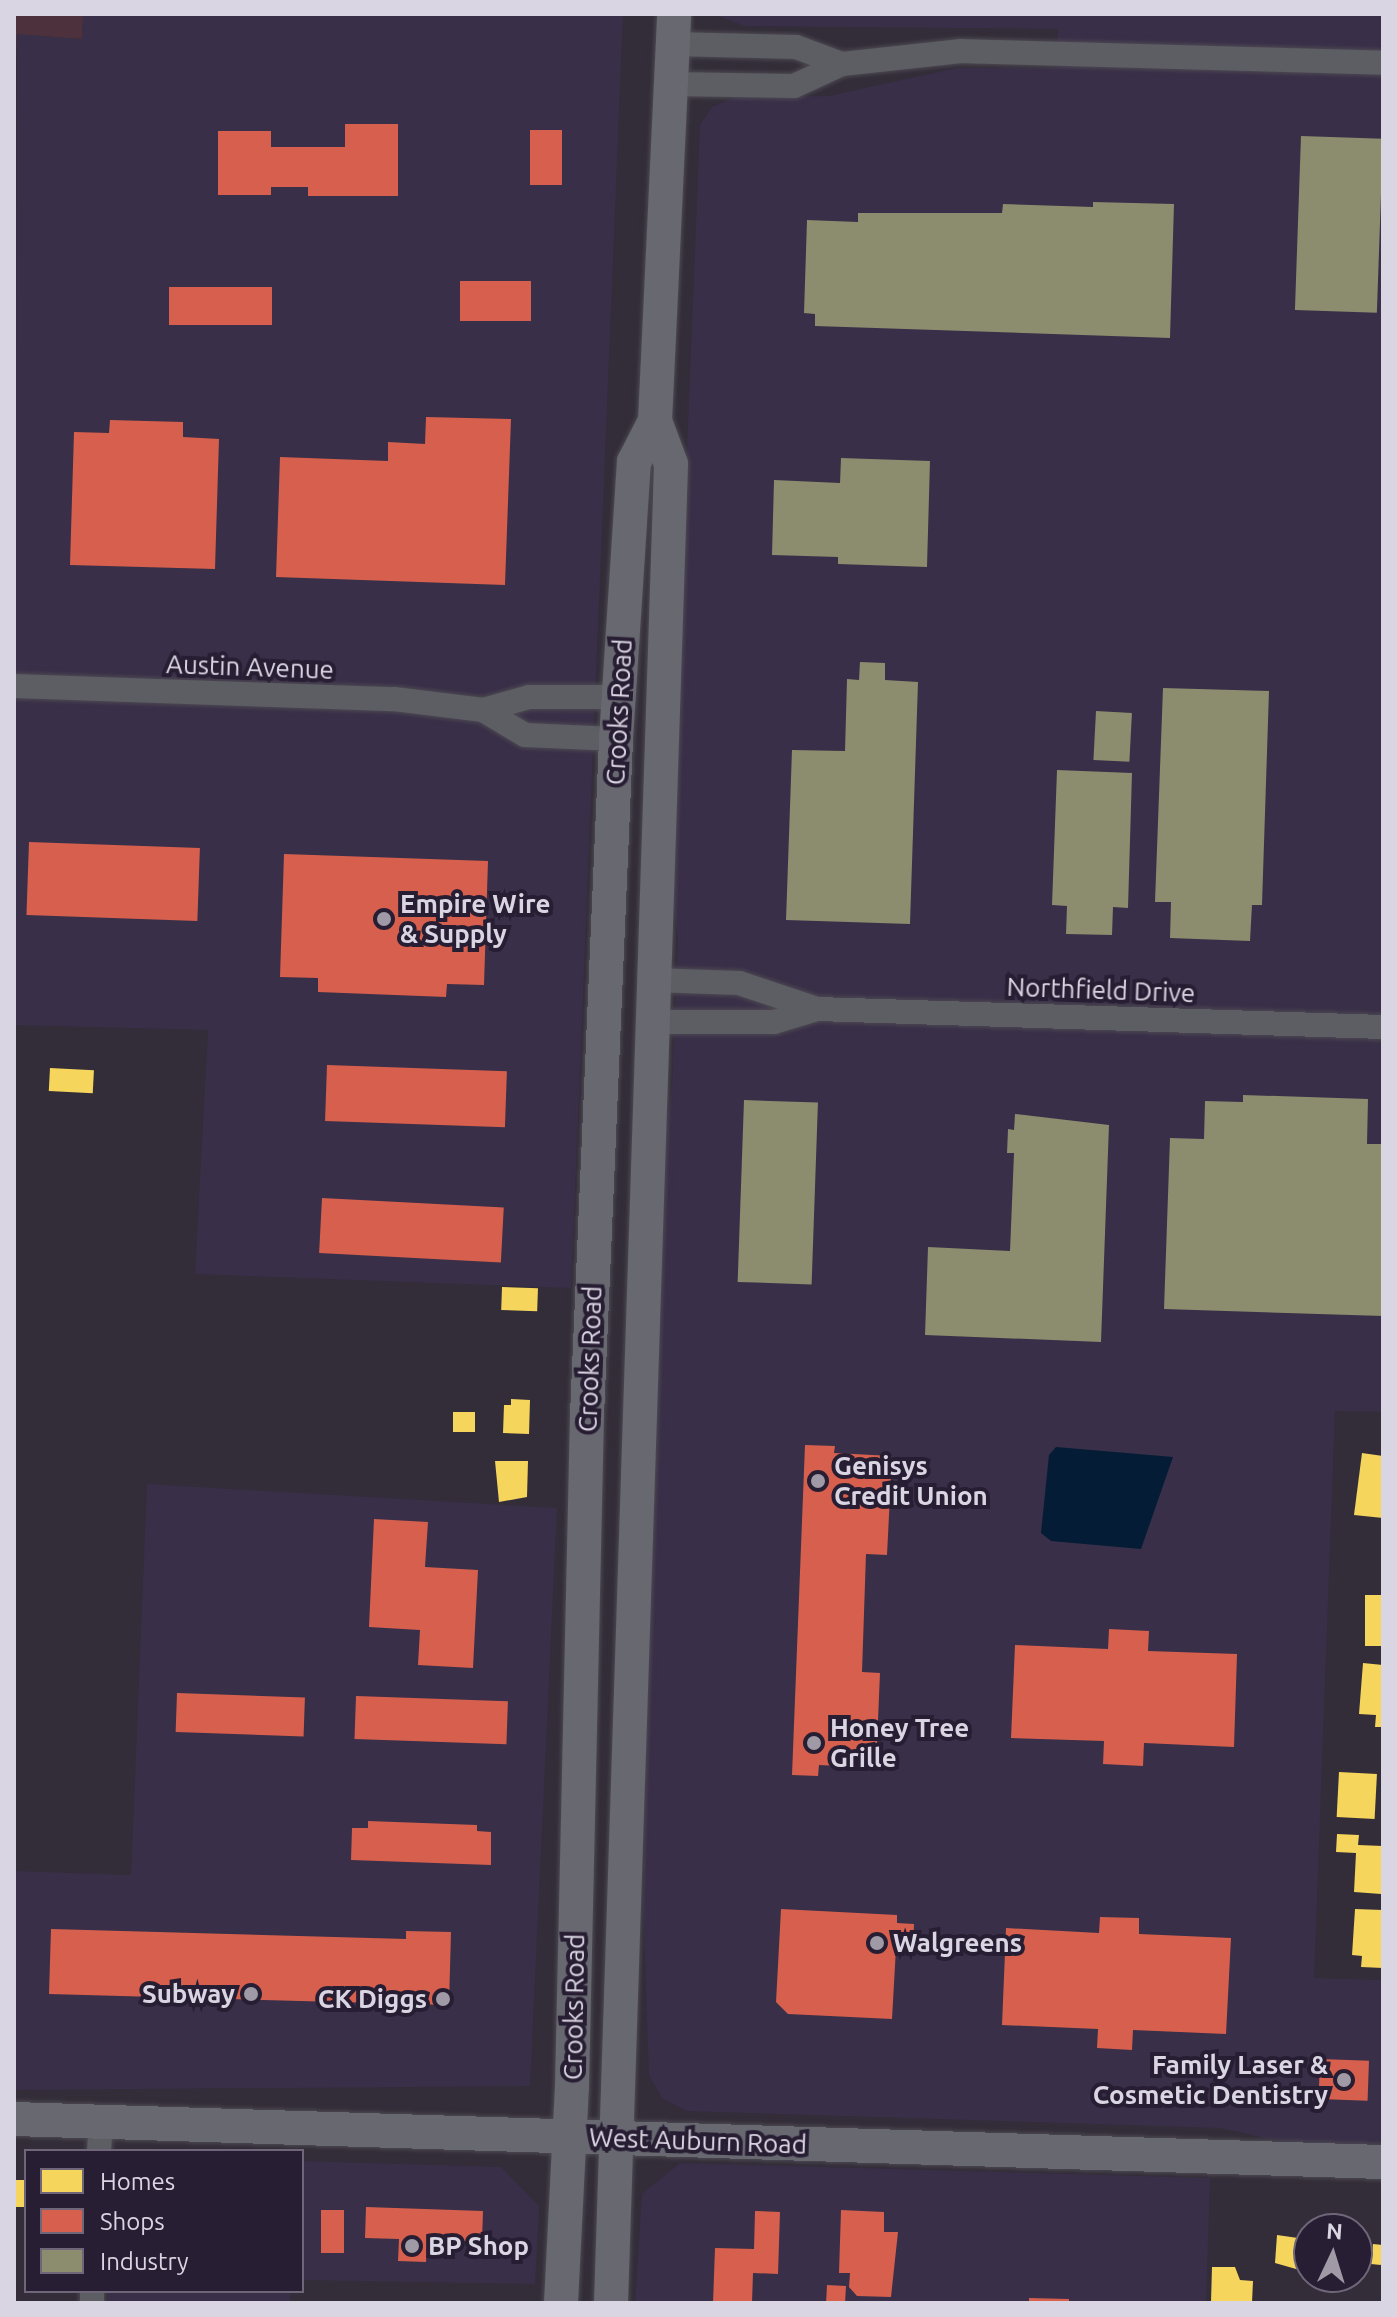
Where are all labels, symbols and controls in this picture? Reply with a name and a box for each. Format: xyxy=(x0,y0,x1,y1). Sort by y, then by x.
street label: Crooks Road xyxy=(600,638,638,786)
street label: Austin Avenue xyxy=(166,648,334,686)
place label: Empire Wire & Supply xyxy=(400,888,551,950)
marker: Empire Wire & Supply xyxy=(375,910,393,928)
street label: Northfield Drive xyxy=(1006,971,1196,1009)
street label: Crooks Road xyxy=(572,1285,608,1433)
place label: Genisys Credit Union xyxy=(834,1450,988,1512)
marker: Genisys Credit Union xyxy=(809,1472,827,1490)
place label: Honey Tree Grille xyxy=(830,1712,969,1774)
marker: Honey Tree Grille xyxy=(805,1734,823,1752)
place label: Walgreens xyxy=(893,1927,1022,1959)
street label: Crooks Road xyxy=(557,1933,591,2081)
marker: Walgreens xyxy=(868,1934,886,1952)
place label: Subway xyxy=(142,1978,235,2010)
place label: CK Diggs xyxy=(318,1983,427,2015)
marker: Subway xyxy=(242,1985,260,2003)
marker: CK Diggs xyxy=(434,1990,452,2008)
place label: Family Laser & Cosmetic Dentistry xyxy=(1093,2049,1328,2110)
marker: Family Laser & Cosmetic Dentistry xyxy=(1335,2071,1353,2089)
street label: West Auburn Road xyxy=(589,2122,807,2160)
legend xyxy=(24,2149,304,2293)
text: Homes xyxy=(100,2168,175,2195)
text: Shops xyxy=(100,2208,165,2235)
north arrow xyxy=(1293,2213,1373,2293)
text: N xyxy=(1325,2218,1344,2244)
place label: BP Shop xyxy=(428,2230,529,2262)
marker: BP Shop xyxy=(403,2237,421,2255)
text: Industry xyxy=(100,2248,189,2275)

